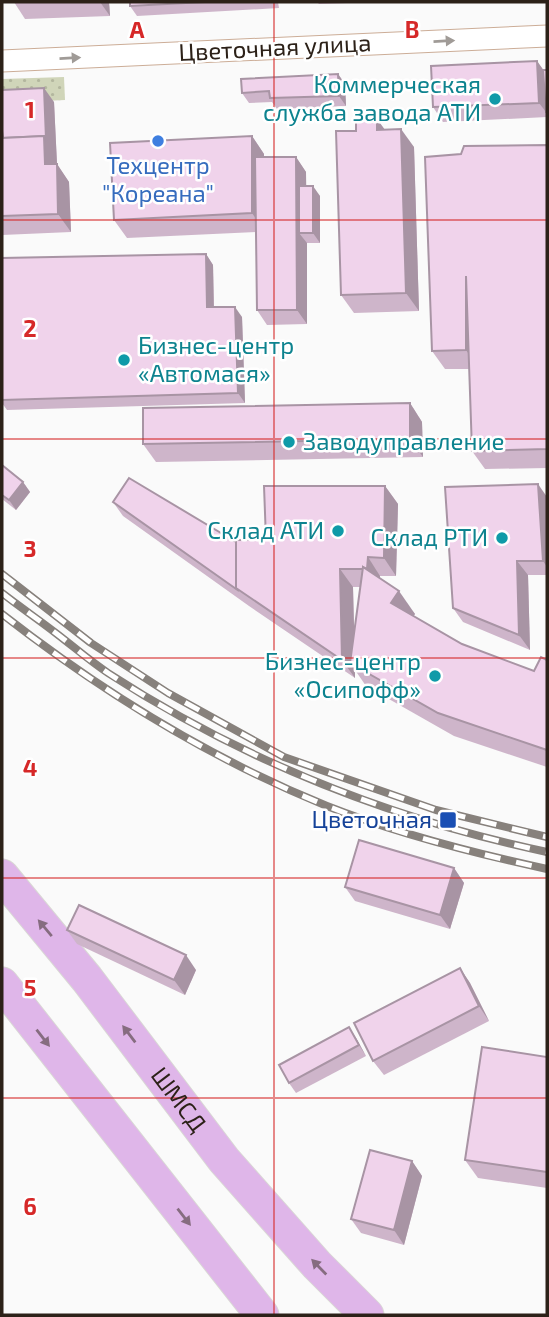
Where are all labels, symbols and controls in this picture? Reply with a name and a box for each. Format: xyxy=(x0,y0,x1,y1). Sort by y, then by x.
text: A xyxy=(129,15,145,43)
text: B xyxy=(405,15,419,43)
street label: Цветочная улица xyxy=(178,27,372,67)
one-way arrow xyxy=(433,35,455,46)
one-way arrow xyxy=(59,52,81,63)
place label: Коммерческая служба завода АТИ xyxy=(263,69,481,127)
marker: Коммерческая служба завода АТИ xyxy=(487,91,503,107)
text: 1 xyxy=(25,95,35,123)
marker: Техцентр "Кореана" xyxy=(150,133,166,149)
place label: Техцентр "Кореана" xyxy=(102,150,214,207)
text: 2 xyxy=(23,314,37,342)
place label: Бизнес-центр «Автомася» xyxy=(138,330,294,387)
marker: Бизнес-центр «Автомася» xyxy=(116,352,132,368)
place label: Заводуправление xyxy=(303,426,505,456)
marker: Заводуправление xyxy=(281,434,297,450)
place label: Склад АТИ xyxy=(207,515,324,544)
place label: Склад РТИ xyxy=(371,522,488,551)
marker: Склад АТИ xyxy=(330,523,346,539)
marker: Склад РТИ xyxy=(494,530,510,546)
text: 3 xyxy=(23,534,37,562)
place label: Бизнес-центр «Осипофф» xyxy=(265,646,421,703)
marker: Бизнес-центр «Осипофф» xyxy=(427,668,443,684)
text: 4 xyxy=(23,753,37,781)
place label: Цветочная xyxy=(311,804,432,833)
marker: Цветочная xyxy=(438,810,458,830)
one-way arrow xyxy=(37,919,52,937)
text: 5 xyxy=(24,973,36,1001)
one-way arrow xyxy=(122,1025,136,1043)
one-way arrow xyxy=(36,1029,51,1047)
street label: ШМСД xyxy=(146,1061,213,1137)
text: 6 xyxy=(23,1192,37,1220)
one-way arrow xyxy=(177,1208,191,1226)
one-way arrow xyxy=(311,1258,328,1275)

